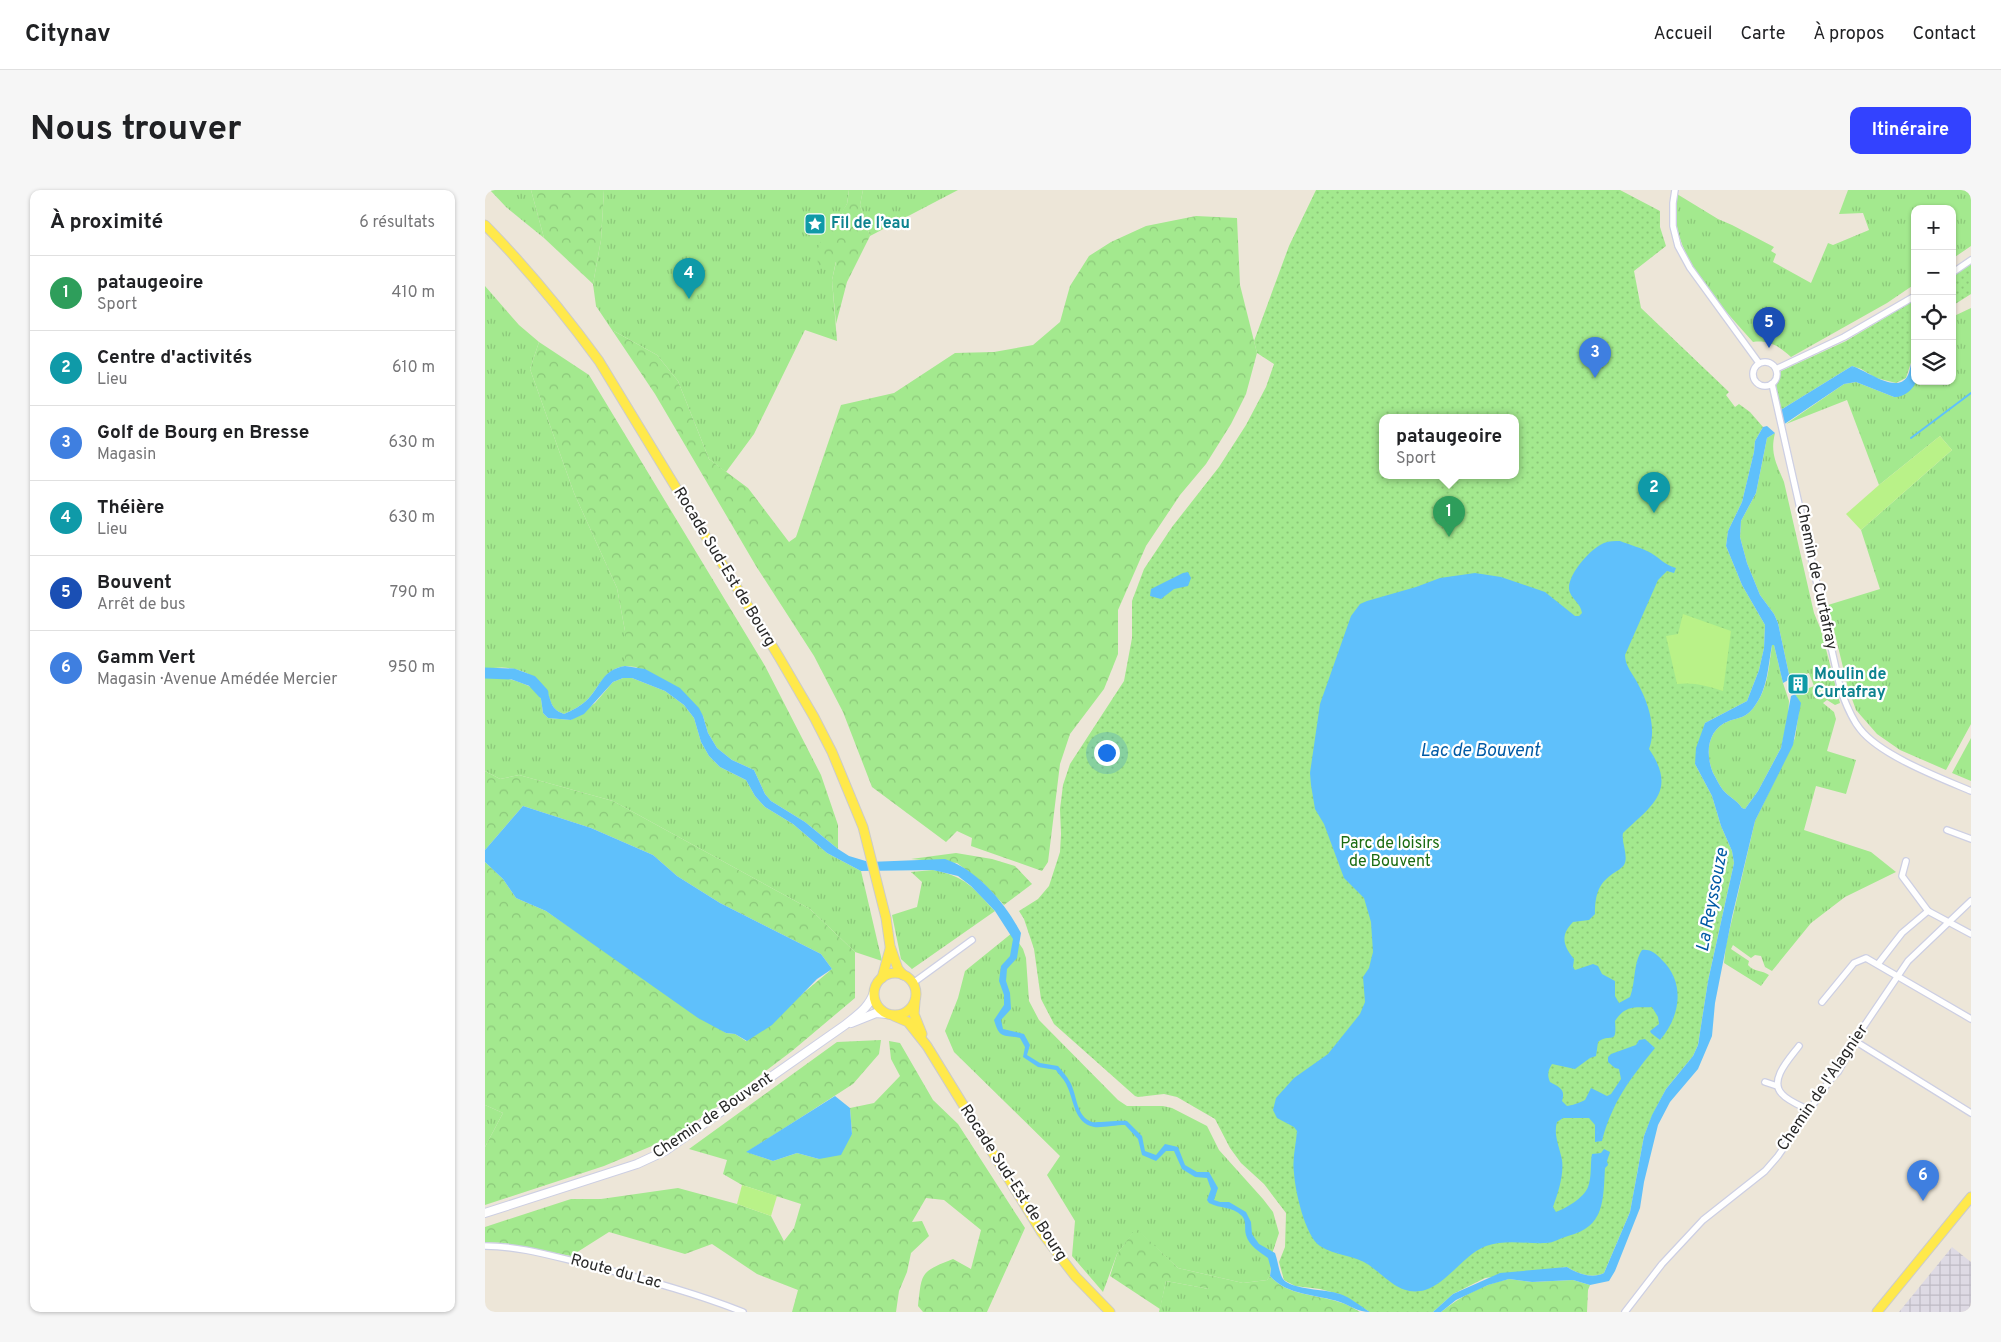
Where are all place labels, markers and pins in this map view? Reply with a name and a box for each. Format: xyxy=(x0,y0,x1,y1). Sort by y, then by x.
place icon: Fil de l’eau xyxy=(803,212,827,236)
place label: Fil de l’eau xyxy=(831,214,910,234)
pin: 4 xyxy=(673,258,705,299)
pin: 5 xyxy=(1753,307,1785,348)
pin: 3 xyxy=(1579,337,1611,378)
pin: 2 xyxy=(1638,472,1670,513)
pin: 1 xyxy=(1433,496,1465,537)
place label: Moulin de Curtafray xyxy=(1814,665,1886,703)
building icon: Moulin de Curtafray xyxy=(1786,672,1810,696)
pin: 6 xyxy=(1907,1160,1939,1201)

